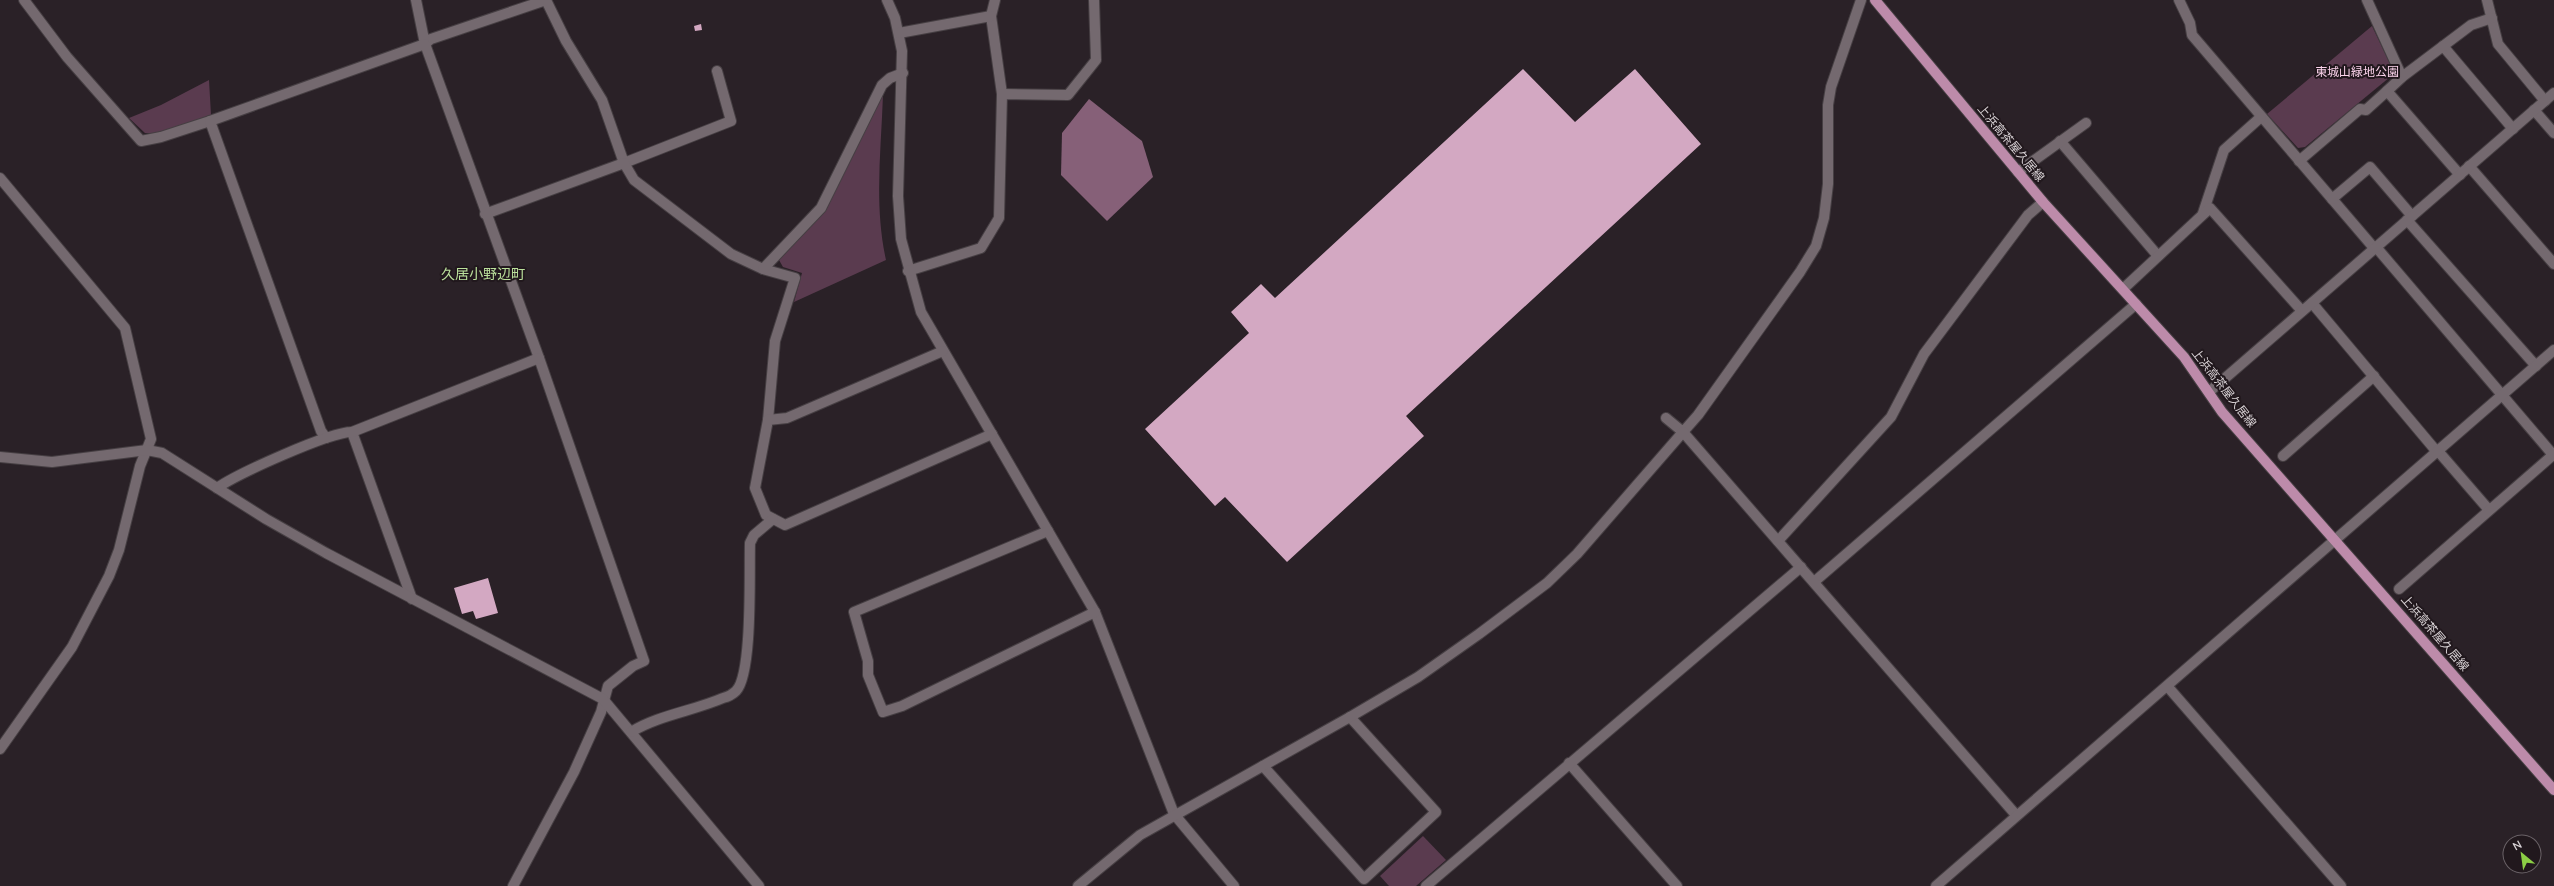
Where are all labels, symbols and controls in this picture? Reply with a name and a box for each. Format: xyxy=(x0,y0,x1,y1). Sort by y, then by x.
park label: 東城山緑地公園 xyxy=(2315,64,2399,80)
street label: 上浜高茶屋久居線 xyxy=(1974,101,2048,185)
district label: 久居小野辺町 xyxy=(441,265,525,284)
street label: 上浜高茶屋久居線 xyxy=(2188,345,2260,431)
street label: 上浜高茶屋久居線 xyxy=(2397,592,2473,674)
north arrow xyxy=(2502,834,2542,874)
text: N xyxy=(2510,837,2525,854)

